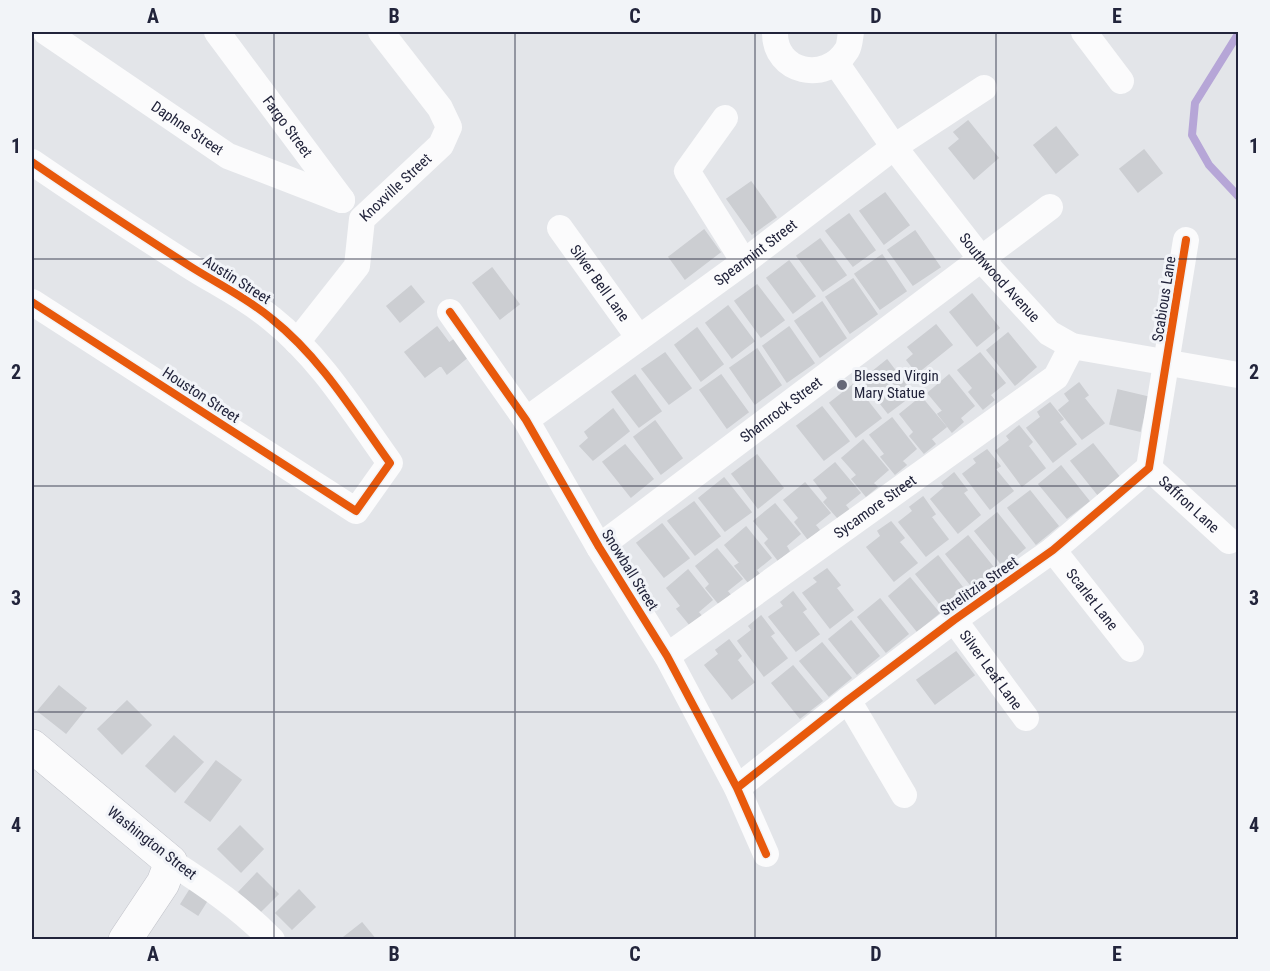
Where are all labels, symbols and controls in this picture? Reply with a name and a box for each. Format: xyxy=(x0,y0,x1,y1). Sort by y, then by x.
text: A xyxy=(147,4,159,28)
text: B xyxy=(388,4,400,28)
text: C xyxy=(629,4,641,28)
text: D xyxy=(870,4,882,28)
text: E xyxy=(1112,4,1122,28)
street label: Fargo Street xyxy=(259,92,316,161)
street label: Daphne Street xyxy=(148,97,227,159)
text: 1 xyxy=(11,134,21,158)
text: 1 xyxy=(1249,134,1259,158)
street label: Knoxville Street xyxy=(356,150,435,226)
street label: Spearmint Street xyxy=(711,216,801,290)
street label: Southwood Avenue xyxy=(955,229,1044,326)
street label: Silver Bell Lane xyxy=(566,241,633,325)
street label: Austin Street xyxy=(200,252,274,308)
street label: Scabious Lane xyxy=(1148,255,1180,343)
text: 2 xyxy=(11,360,21,384)
text: 2 xyxy=(1249,360,1259,384)
street label: Houston Street xyxy=(159,363,243,427)
place label: Blessed Virgin Mary Statue xyxy=(854,367,939,402)
street label: Shamrock Street xyxy=(737,373,826,446)
marker: Blessed Virgin Mary Statue xyxy=(835,378,849,392)
street label: Sycamore Street xyxy=(830,471,920,542)
street label: Saffron Lane xyxy=(1155,472,1223,537)
street label: Snowball Street xyxy=(598,526,662,614)
street label: Strelitzia Street xyxy=(937,553,1021,619)
street label: Scarlet Lane xyxy=(1062,565,1122,634)
text: 3 xyxy=(11,586,21,610)
text: 3 xyxy=(1249,586,1259,610)
street label: Silver Leaf Lane xyxy=(956,627,1026,713)
street label: Washington Street xyxy=(104,803,200,883)
text: 4 xyxy=(11,813,21,837)
text: 4 xyxy=(1249,813,1259,837)
text: A xyxy=(147,942,159,966)
text: B xyxy=(388,942,400,966)
text: C xyxy=(629,942,641,966)
text: D xyxy=(870,942,882,966)
text: E xyxy=(1112,942,1122,966)

